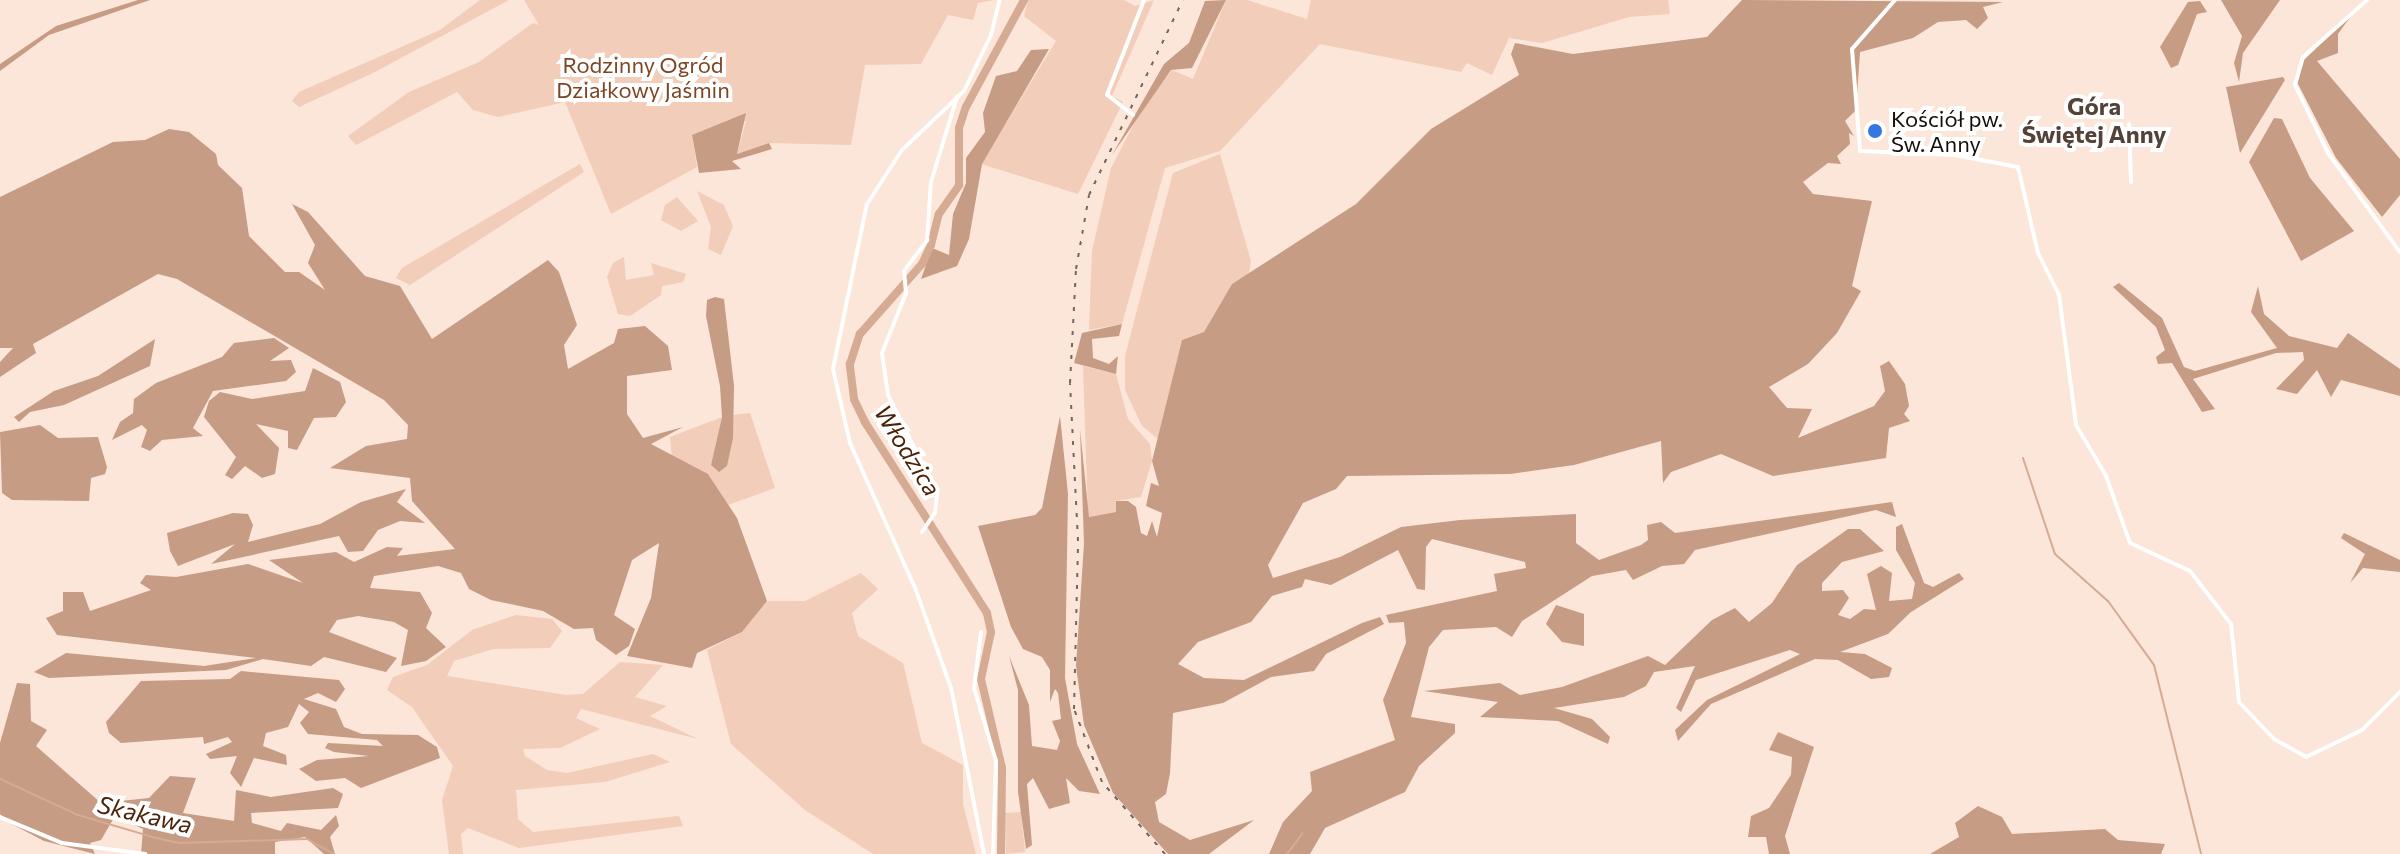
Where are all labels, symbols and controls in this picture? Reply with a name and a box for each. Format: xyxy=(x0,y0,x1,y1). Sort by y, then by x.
park label: Rodzinny Ogród Działkowy Jaśmin xyxy=(556,51,730,102)
district label: Góra Świętej Anny xyxy=(2022,92,2166,148)
place label: Kościół pw. Św. Anny xyxy=(1891,105,2003,156)
marker: Kościół pw. Św. Anny xyxy=(1866,122,1884,140)
water label: Włodzica xyxy=(869,399,947,501)
water label: Skakawa xyxy=(95,789,195,839)

